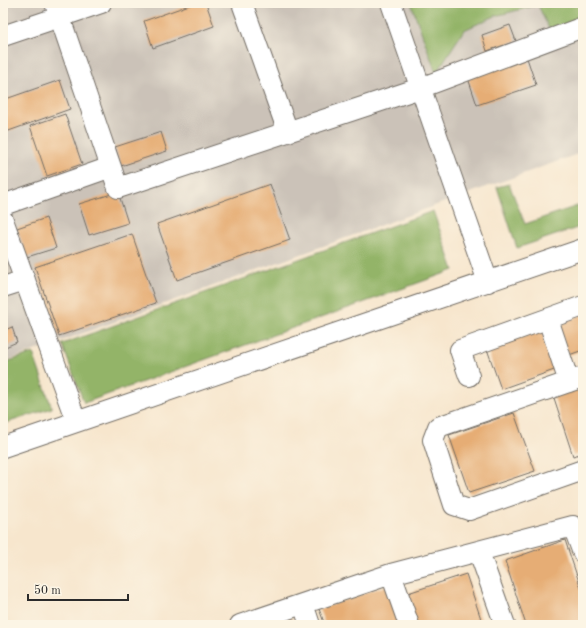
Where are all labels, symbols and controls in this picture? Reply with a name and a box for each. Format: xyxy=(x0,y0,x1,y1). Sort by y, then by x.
scale bar xyxy=(28,576,128,602)
text: 50 m xyxy=(34,584,61,597)

